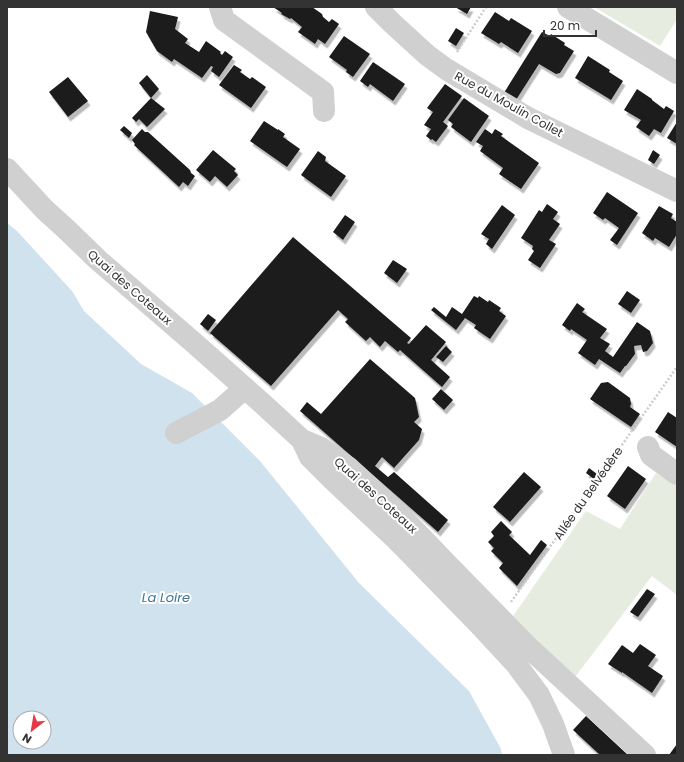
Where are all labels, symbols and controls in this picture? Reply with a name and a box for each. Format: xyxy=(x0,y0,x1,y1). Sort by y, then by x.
scale bar xyxy=(544,12,596,38)
text: 20 m xyxy=(550,17,580,34)
street label: Rue du Moulin Collet xyxy=(452,67,566,141)
street label: Quai des Coteaux xyxy=(84,246,176,329)
street label: Allée du Belvédère xyxy=(549,443,627,543)
street label: Quai des Coteaux xyxy=(331,453,422,537)
water label: La Loire xyxy=(142,588,190,607)
north arrow xyxy=(12,710,52,750)
text: N xyxy=(19,730,35,748)

